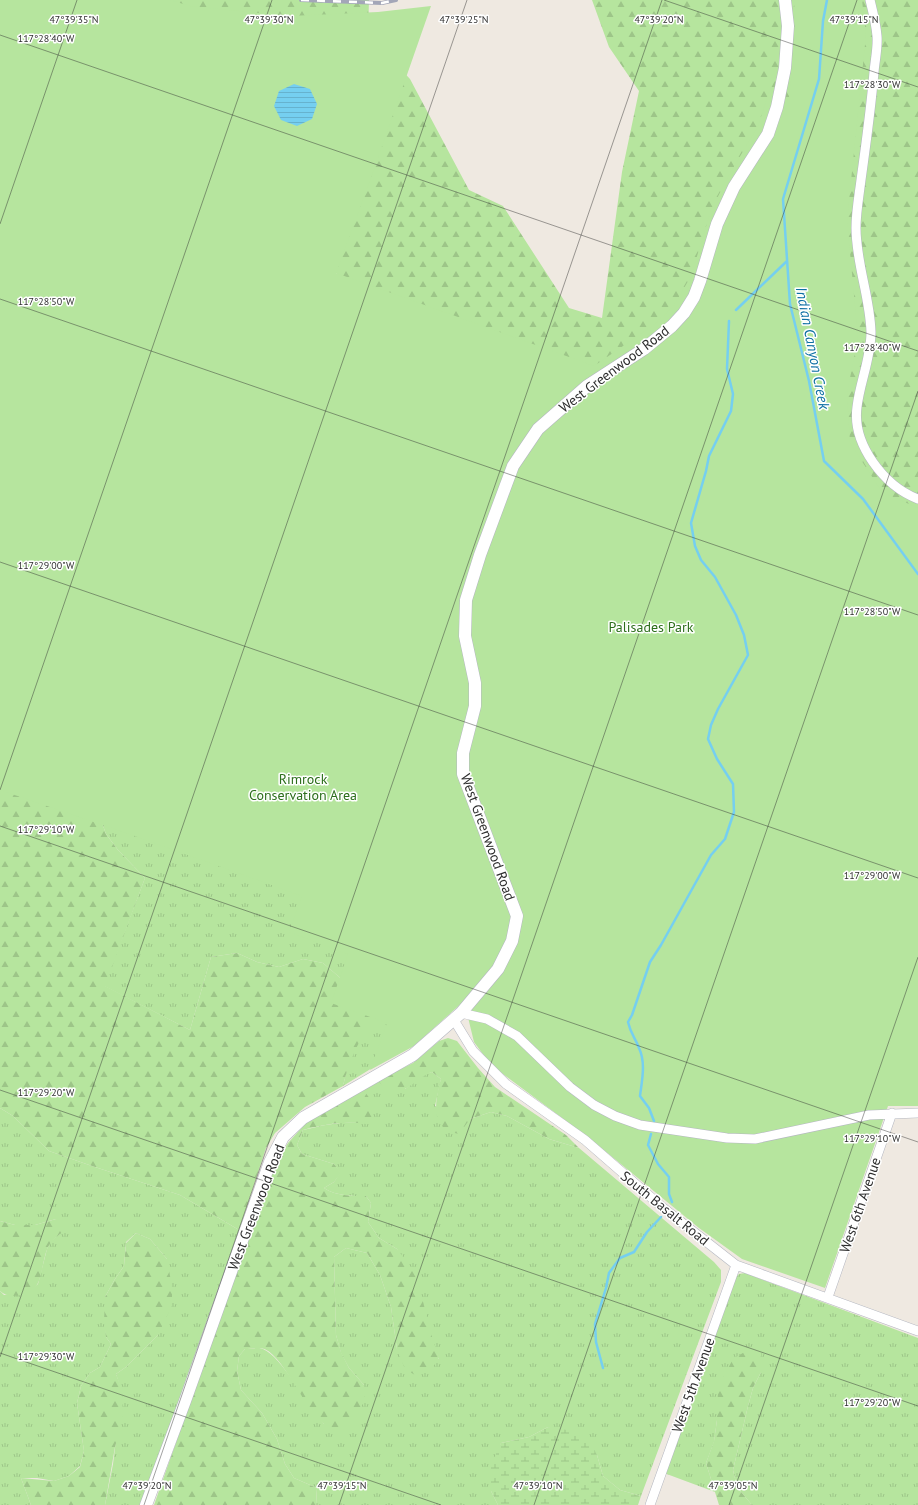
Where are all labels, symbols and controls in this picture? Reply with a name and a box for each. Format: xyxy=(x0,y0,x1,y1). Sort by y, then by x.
text: 47°39'35"N xyxy=(49,13,99,26)
text: 47°39'30"N xyxy=(244,13,294,26)
text: 47°39'25"N xyxy=(439,13,489,26)
text: 47°39'20"N xyxy=(634,13,684,26)
text: 47°39'15"N xyxy=(829,13,879,26)
text: 117°28'40"W xyxy=(18,32,75,45)
text: 117°28'30"W xyxy=(844,78,901,91)
water label: Indian Canyon Creek xyxy=(792,285,834,412)
text: 117°28'50"W xyxy=(18,295,75,308)
street label: West Greenwood Road xyxy=(555,322,673,416)
text: 117°28'40"W xyxy=(844,341,901,354)
text: 117°29'00"W xyxy=(18,559,75,572)
text: 117°28'50"W xyxy=(844,605,901,618)
park label: Palisades Park xyxy=(609,618,694,636)
park label: Rimrock Conservation Area xyxy=(249,770,357,804)
street label: West Greenwood Road xyxy=(457,771,519,903)
text: 117°29'10"W xyxy=(18,823,75,836)
text: 117°29'00"W xyxy=(844,869,901,882)
text: 117°29'20"W xyxy=(18,1086,75,1099)
text: 117°29'10"W xyxy=(844,1132,901,1145)
street label: West Greenwood Road xyxy=(224,1141,288,1273)
street label: West 6th Avenue xyxy=(835,1155,885,1255)
street label: South Basalt Road xyxy=(617,1167,713,1249)
street label: West 5th Avenue xyxy=(668,1335,718,1435)
text: 117°29'30"W xyxy=(18,1350,75,1363)
text: 117°29'20"W xyxy=(844,1396,901,1409)
text: 47°39'20"N xyxy=(122,1479,172,1492)
text: 47°39'15"N xyxy=(317,1479,367,1492)
text: 47°39'10"N xyxy=(513,1479,563,1492)
text: 47°39'05"N xyxy=(708,1479,758,1492)

